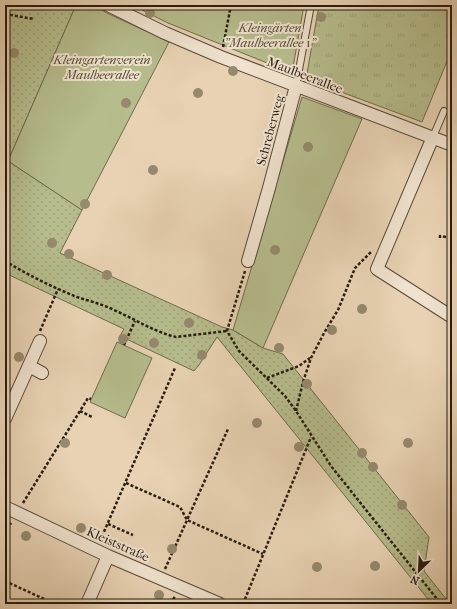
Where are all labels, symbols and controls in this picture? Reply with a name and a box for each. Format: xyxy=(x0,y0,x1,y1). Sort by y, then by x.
park label: Kleingärten "Maulbeerallee 1" xyxy=(224,20,317,50)
park label: Kleingartenverein Maulbeerallee xyxy=(52,52,151,82)
street label: Maulbeerallee xyxy=(265,54,346,97)
street label: Schreberweg xyxy=(253,92,287,167)
street label: Kleiststraße xyxy=(84,523,152,565)
north arrow xyxy=(399,551,439,591)
text: N xyxy=(408,572,422,587)

